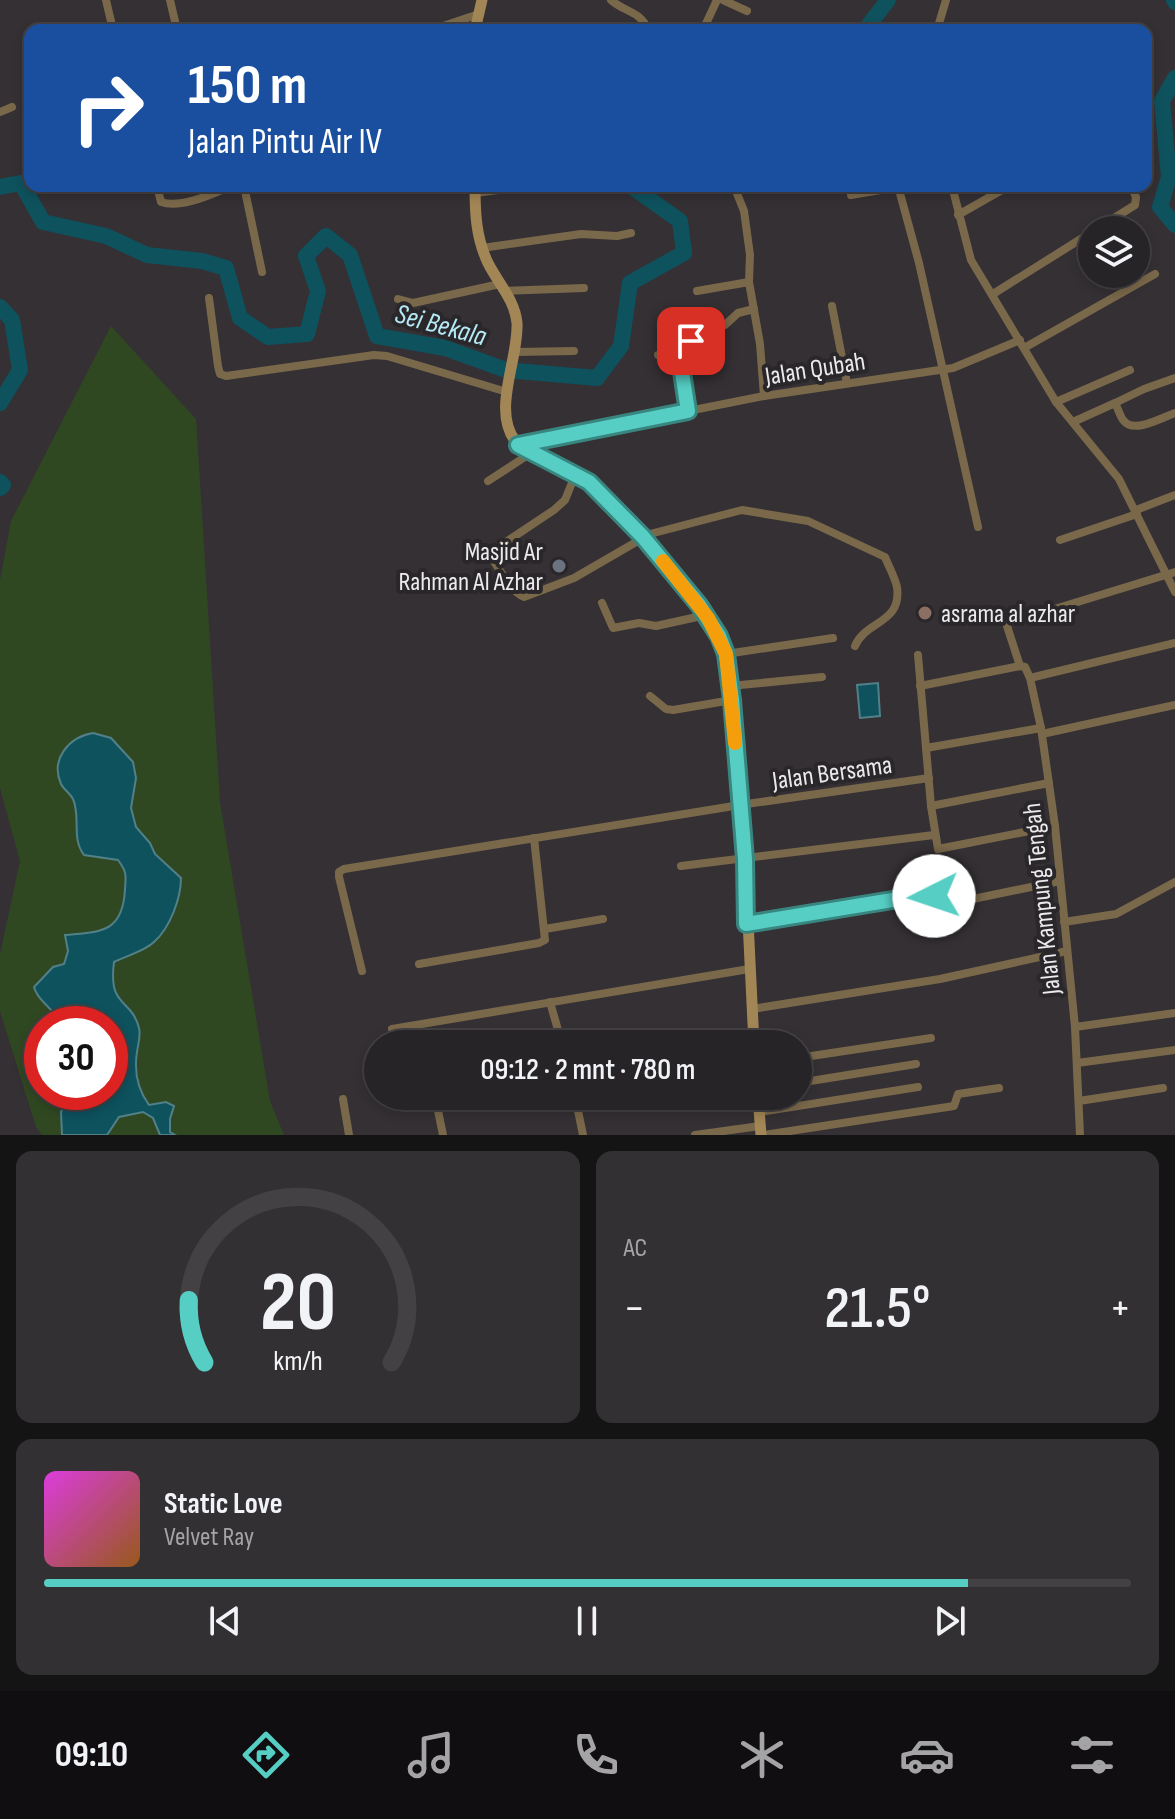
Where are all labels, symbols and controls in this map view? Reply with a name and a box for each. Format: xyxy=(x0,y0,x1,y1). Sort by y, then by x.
text: 150 m xyxy=(188,53,307,120)
icon: right xyxy=(56,56,160,160)
text: Jalan Pintu Air IV xyxy=(188,121,382,164)
map controls xyxy=(1078,216,1150,288)
button: layers xyxy=(1078,216,1150,288)
water label: Sei Bekala xyxy=(391,297,490,354)
pin xyxy=(657,307,725,375)
icon: arrive xyxy=(669,319,713,363)
street label: Jalan Qubah xyxy=(762,346,868,393)
place label: Masjid Ar Rahman Al Azhar xyxy=(399,537,544,598)
marker: Masjid Ar Rahman Al Azhar xyxy=(550,557,568,575)
place label: asrama al azhar xyxy=(941,599,1076,630)
marker: asrama al azhar xyxy=(916,604,934,622)
street label: Jalan Bersama xyxy=(769,750,894,797)
street label: Jalan Kampung Tengah xyxy=(1017,801,1068,997)
position arrow xyxy=(892,854,976,938)
speed limit sign: 30 xyxy=(24,1006,128,1110)
text: 09:12 · 2 mnt · 780 m xyxy=(481,1052,695,1088)
text: AC xyxy=(624,1233,647,1264)
text: 20 xyxy=(260,1254,336,1354)
text: 21.5° xyxy=(824,1273,930,1345)
text: − xyxy=(624,1282,645,1335)
text: + xyxy=(1109,1282,1131,1335)
text: km/h xyxy=(273,1344,322,1379)
text: Static Love xyxy=(164,1486,283,1522)
text: Velvet Ray xyxy=(164,1522,254,1553)
icon: previous xyxy=(203,1599,247,1643)
icon: pause xyxy=(565,1599,609,1643)
icon: next xyxy=(928,1599,972,1643)
icon: directions xyxy=(238,1727,294,1783)
icon: music xyxy=(403,1727,459,1783)
icon: phone xyxy=(568,1727,624,1783)
icon: climate xyxy=(734,1727,790,1783)
icon: car xyxy=(899,1727,955,1783)
icon: filters xyxy=(1064,1727,1120,1783)
text: 09:10 xyxy=(55,1734,128,1777)

